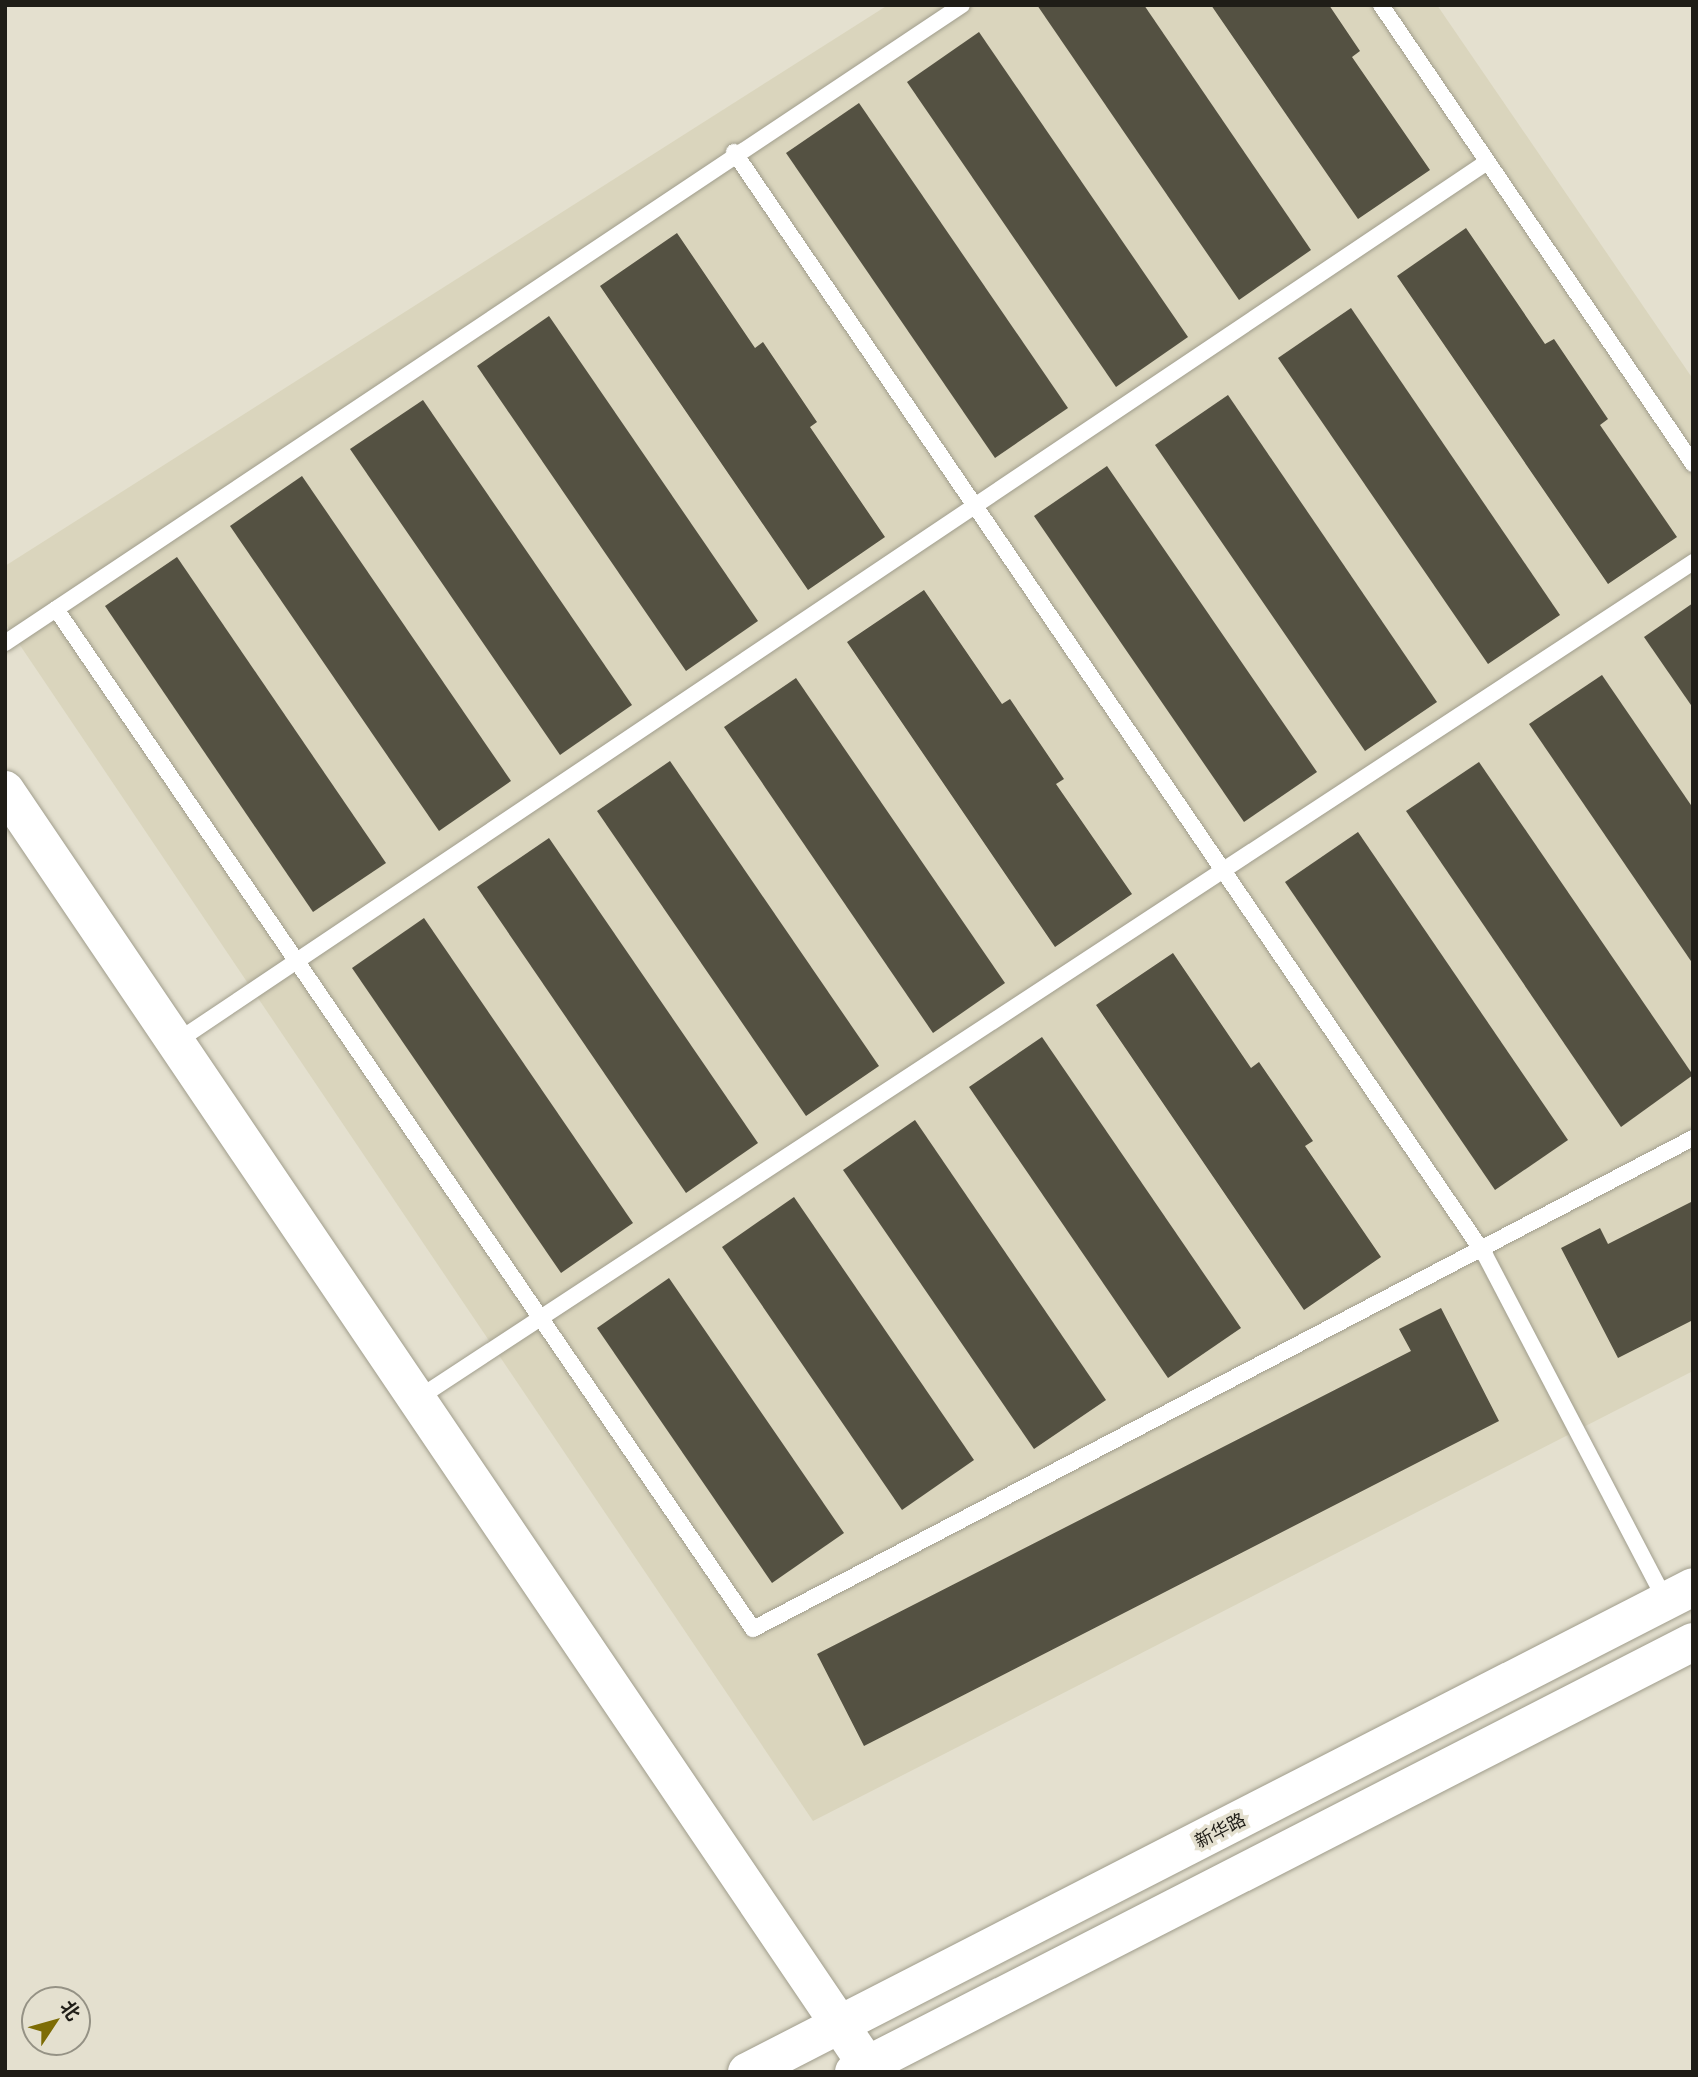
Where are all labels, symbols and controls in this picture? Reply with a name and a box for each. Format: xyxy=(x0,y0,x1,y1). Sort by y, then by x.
street label: 新华路 xyxy=(1191,1808,1249,1852)
north arrow xyxy=(21,1986,91,2056)
text: 北 xyxy=(54,1994,88,2026)

